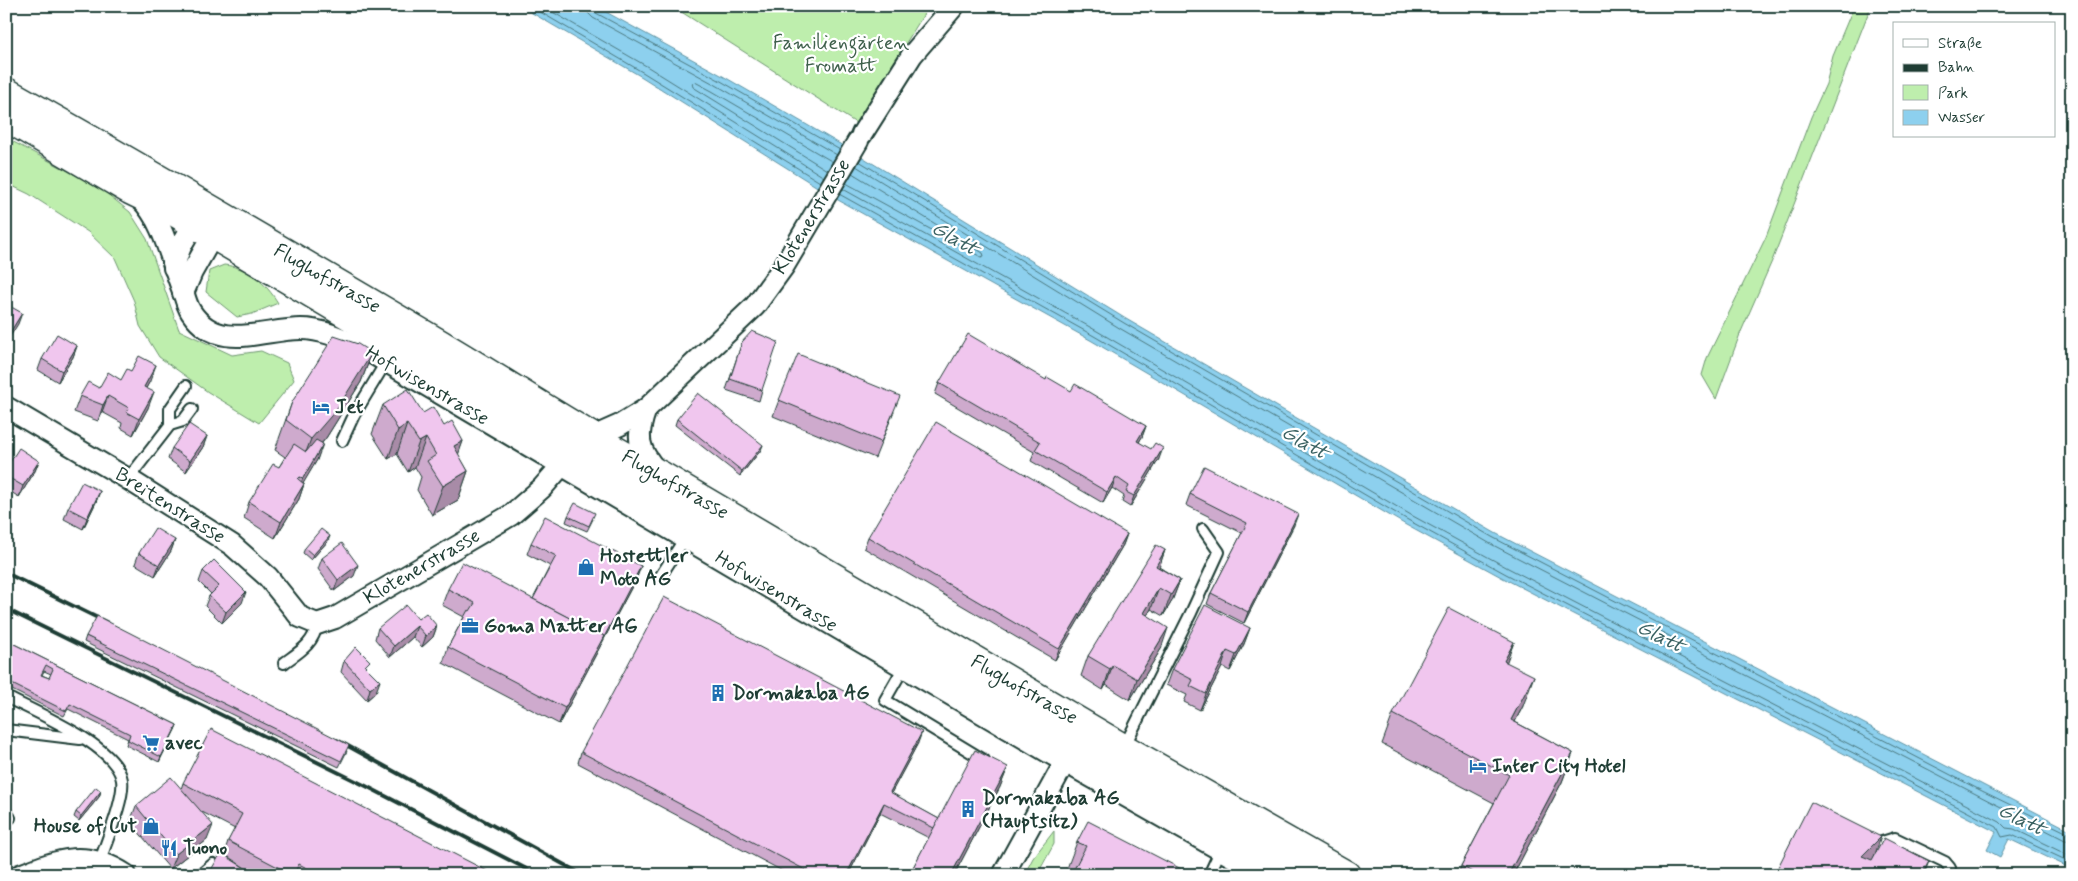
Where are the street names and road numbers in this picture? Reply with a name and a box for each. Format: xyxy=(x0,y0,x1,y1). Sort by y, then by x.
street label: Klotenerstrasse xyxy=(767,154,857,280)
street label: Flughofstrasse xyxy=(268,237,385,321)
street label: Hofwisenstrasse xyxy=(360,340,494,432)
street label: Flughofstrasse xyxy=(616,443,733,527)
street label: Breitenstrasse xyxy=(110,461,230,551)
street label: Klotenerstrasse xyxy=(359,523,485,611)
street label: Hofwisenstrasse xyxy=(710,545,842,639)
street label: Flughofstrasse xyxy=(965,648,1082,732)

